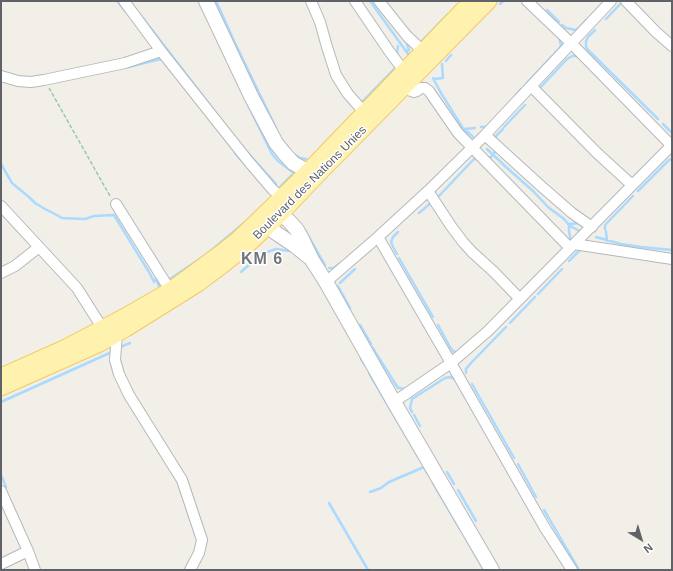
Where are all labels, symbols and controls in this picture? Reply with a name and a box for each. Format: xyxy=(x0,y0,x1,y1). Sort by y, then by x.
street label: Boulevard des Nations Unies xyxy=(250,123,370,243)
district label: KM 6 xyxy=(241,250,283,270)
north arrow xyxy=(621,519,661,559)
text: N xyxy=(642,541,655,556)

